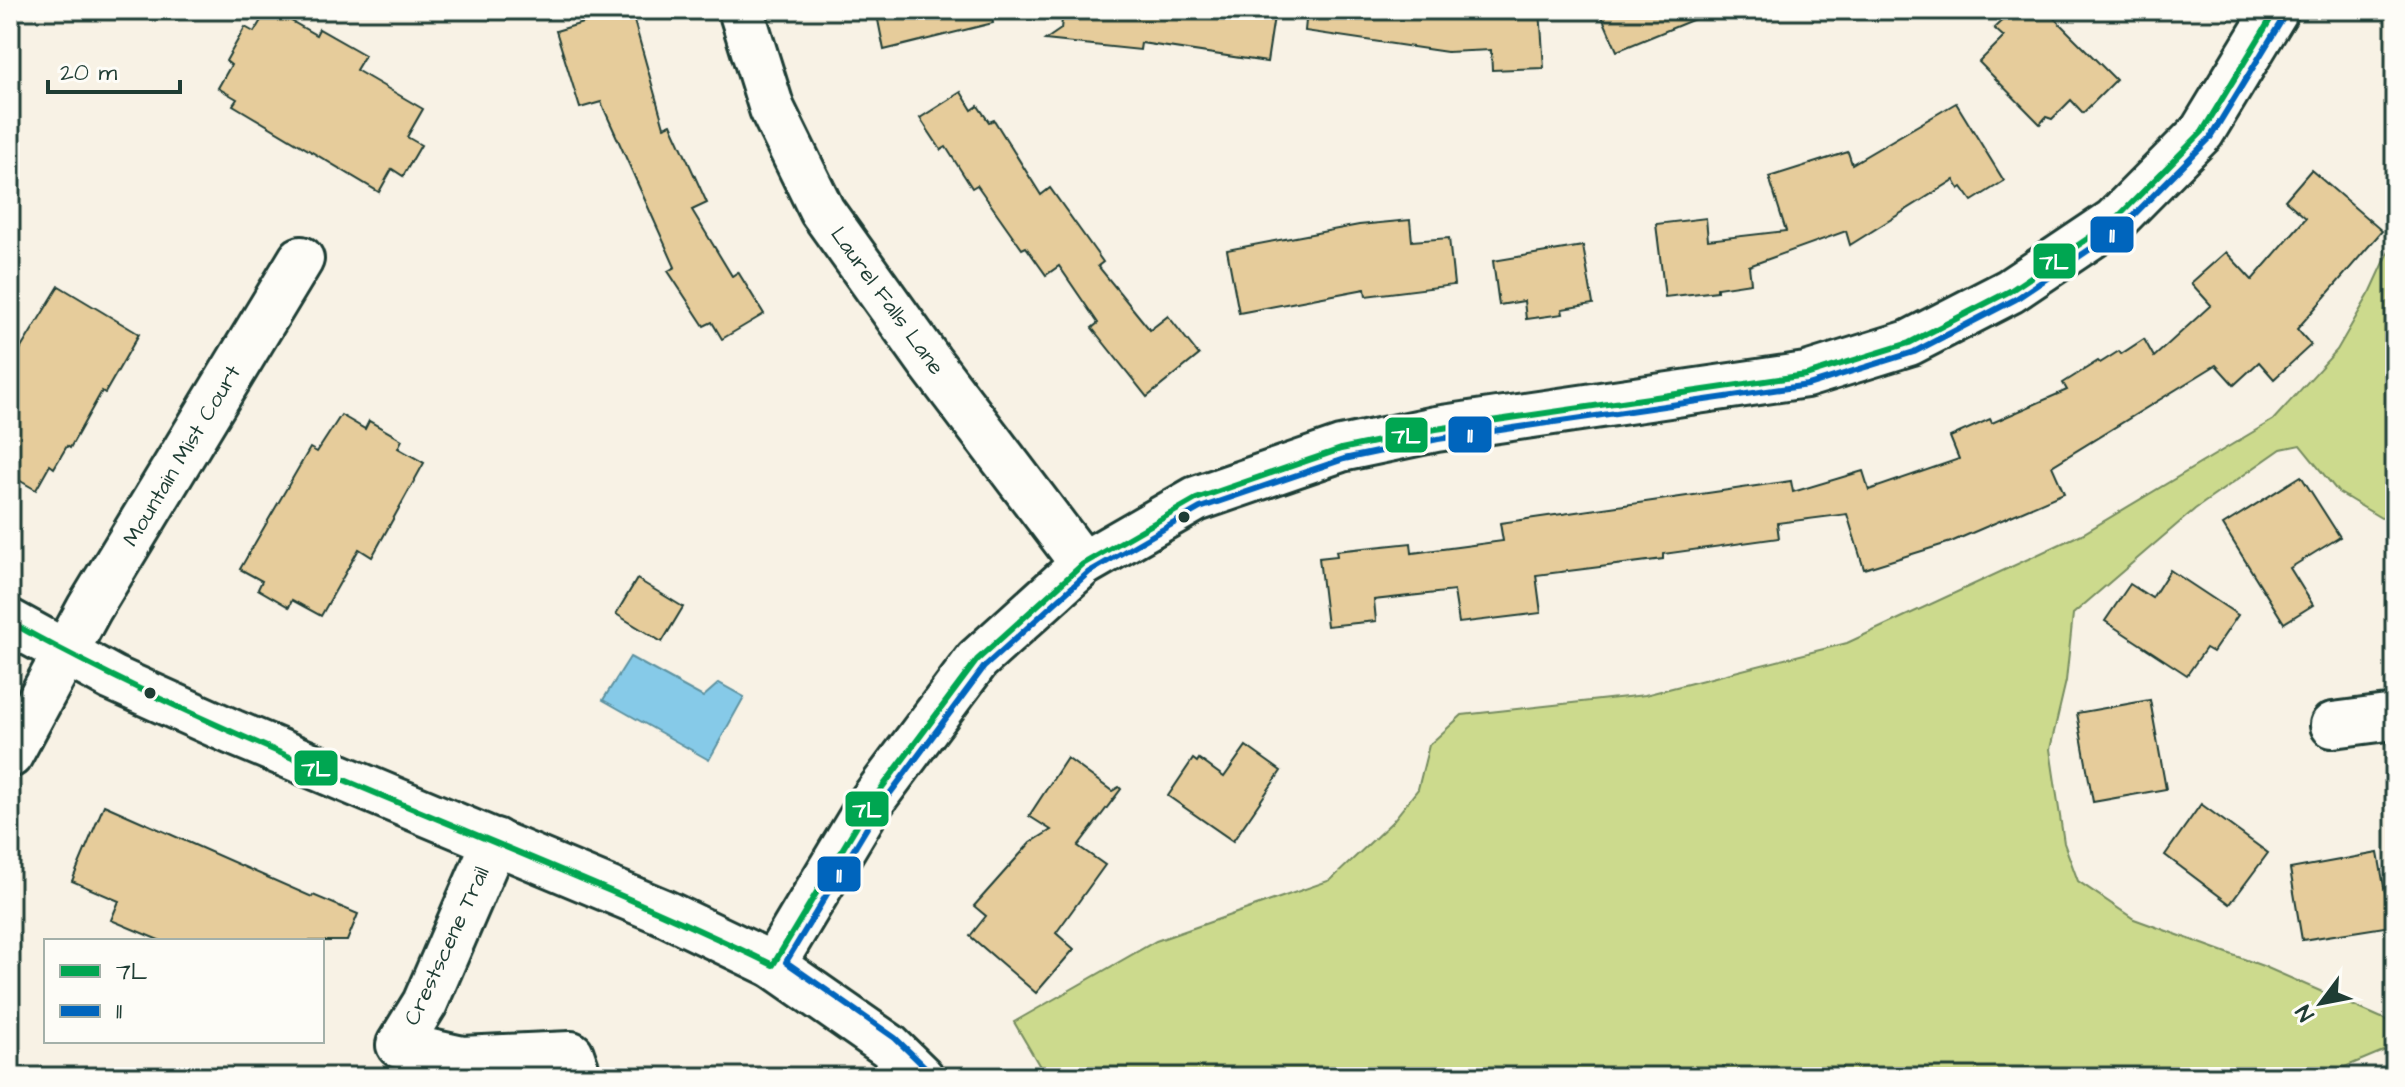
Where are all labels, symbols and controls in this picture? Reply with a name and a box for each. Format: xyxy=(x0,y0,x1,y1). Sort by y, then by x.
scale bar xyxy=(48,44,180,94)
text: 20 m xyxy=(60,56,117,90)
line badge: 11 xyxy=(2089,215,2135,254)
text: 11 xyxy=(2109,220,2115,251)
street label: Laurel Falls Lane xyxy=(823,221,951,382)
line badge: 7L xyxy=(2032,242,2077,280)
text: 7L xyxy=(2039,247,2069,278)
street label: Mountain Mist Court xyxy=(116,359,248,552)
line badge: 11 xyxy=(1447,415,1493,454)
line badge: 7L xyxy=(1384,416,1429,454)
text: 11 xyxy=(1467,420,1473,451)
text: 7L xyxy=(1391,421,1421,452)
unlabelled marker xyxy=(1176,509,1192,525)
unlabelled marker xyxy=(142,685,158,701)
line badge: 7L xyxy=(293,749,339,787)
text: 7L xyxy=(301,754,331,785)
line badge: 7L xyxy=(844,790,890,828)
text: 7L xyxy=(852,795,882,826)
line badge: 11 xyxy=(816,855,862,893)
text: 11 xyxy=(836,860,842,891)
street label: Crestscene Trail xyxy=(397,862,497,1030)
legend xyxy=(44,939,324,1043)
text: 7L xyxy=(116,955,148,989)
north arrow xyxy=(2281,963,2361,1043)
text: 11 xyxy=(116,995,122,1029)
text: N xyxy=(2288,999,2322,1027)

